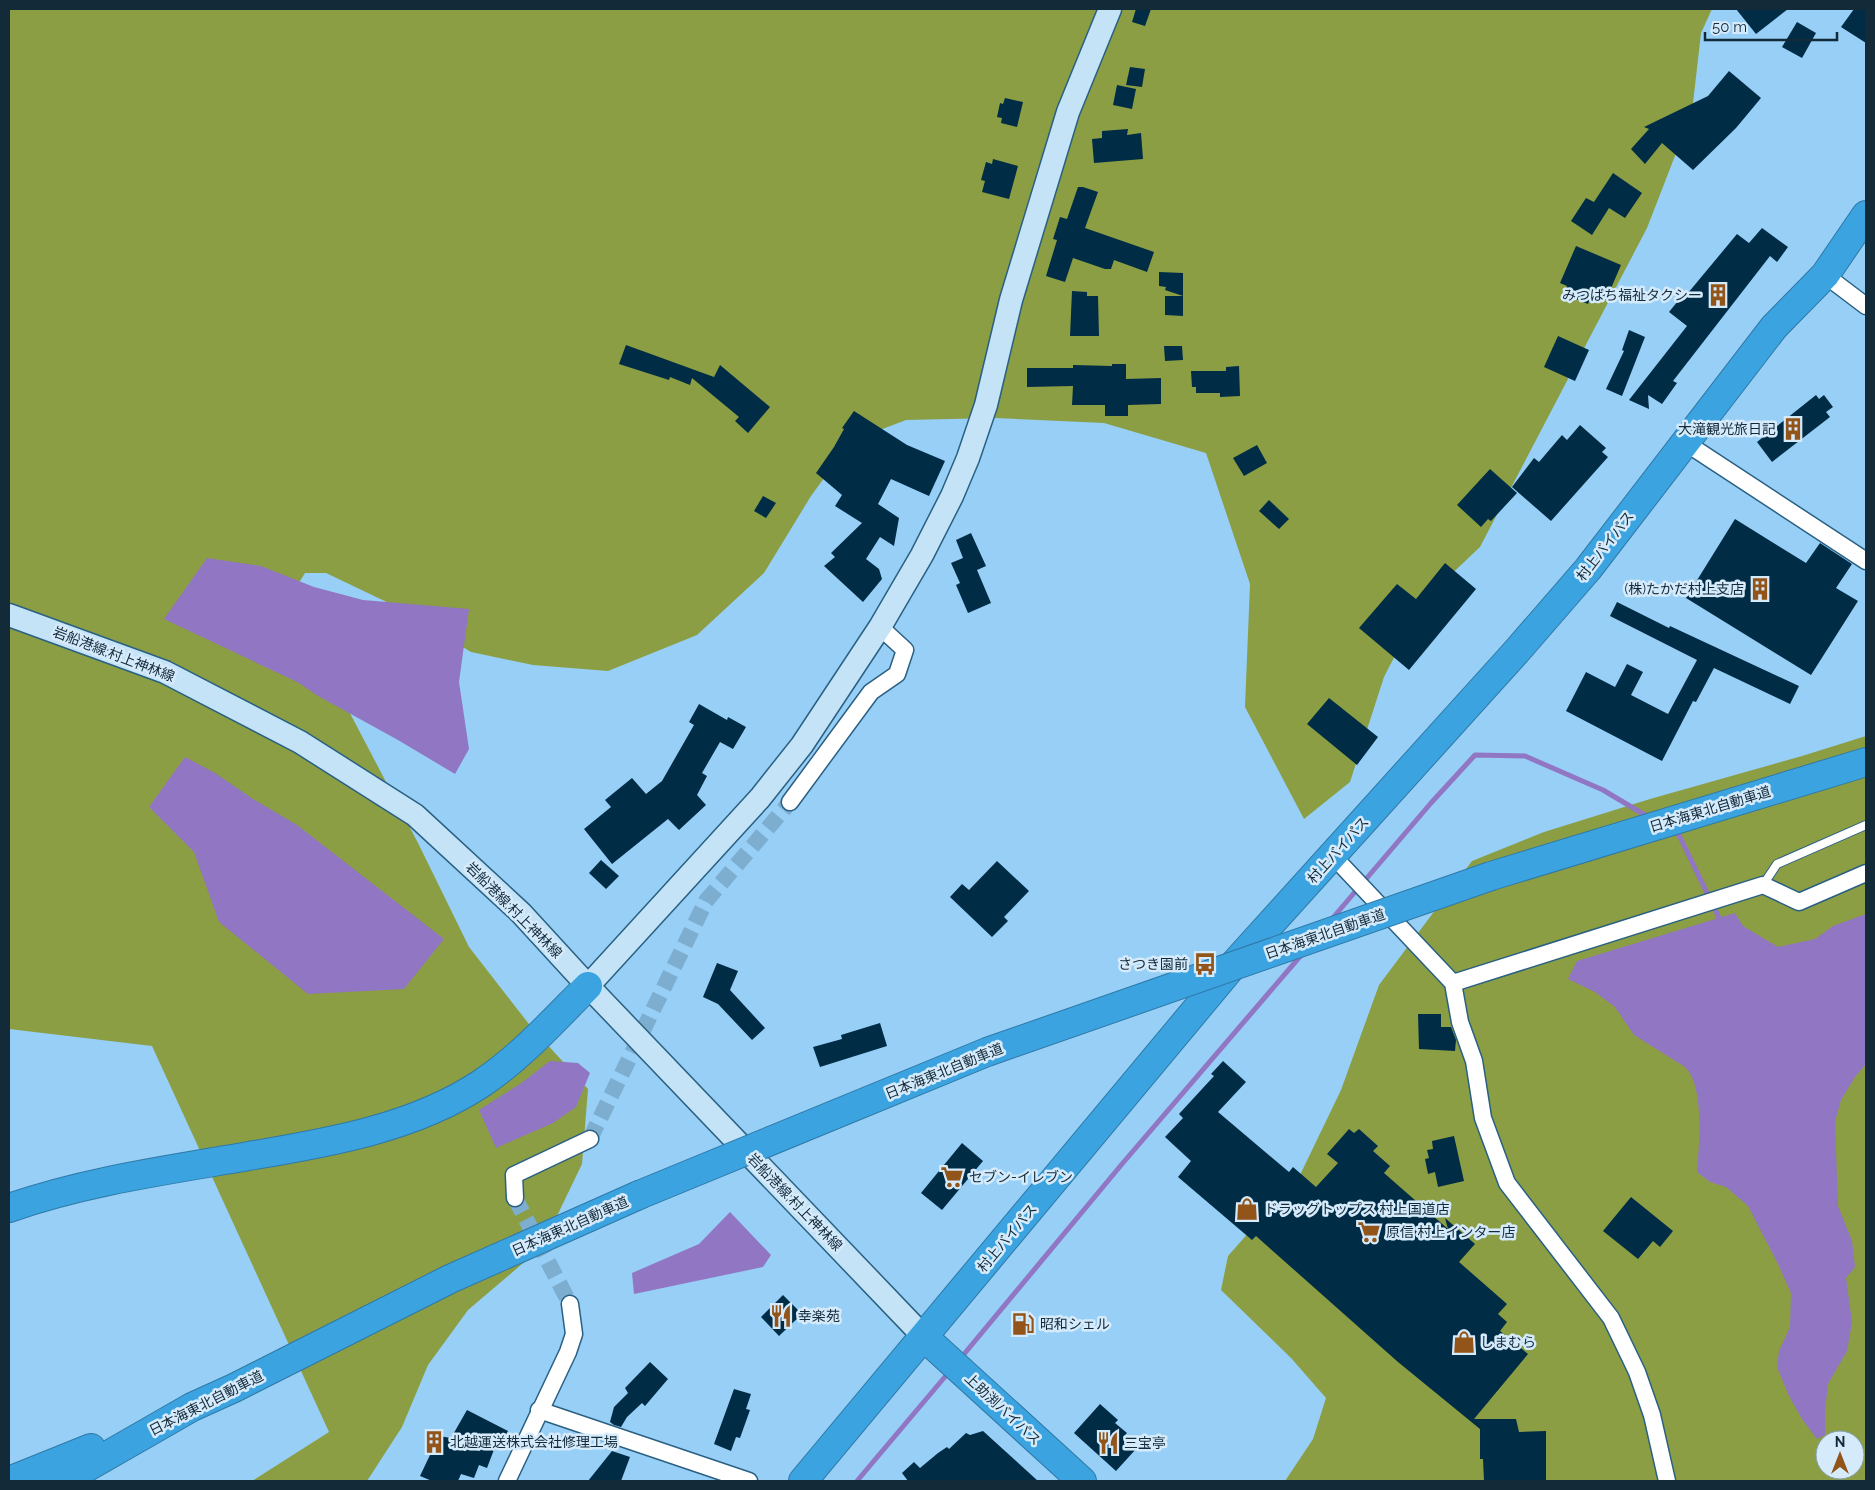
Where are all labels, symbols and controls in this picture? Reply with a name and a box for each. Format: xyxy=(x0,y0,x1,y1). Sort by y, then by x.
scale bar xyxy=(1705,10,1838,42)
text: 50 m xyxy=(1712,18,1747,36)
building icon: みつばち福祉タクシー xyxy=(1705,282,1731,308)
place label: みつばち福祉タクシー xyxy=(1562,287,1702,303)
building icon: 大滝観光旅日記 xyxy=(1780,416,1806,442)
place label: 大滝観光旅日記 xyxy=(1678,421,1776,437)
street label: 村上バイパス xyxy=(1573,508,1637,584)
building icon: (株)たかだ村上支店 xyxy=(1747,576,1773,602)
place label: (株)たかだ村上支店 xyxy=(1624,581,1744,597)
street label: 岩船港線;村上神林線 xyxy=(51,623,177,685)
street label: 日本海東北自動車道 xyxy=(1647,783,1773,835)
street label: 村上バイパス xyxy=(1304,814,1372,886)
street label: 岩船港線;村上神林線 xyxy=(463,859,565,961)
street label: 日本海東北自動車道 xyxy=(1263,906,1387,962)
bus stop icon: さつき園前 xyxy=(1192,951,1218,977)
place label: さつき園前 xyxy=(1118,956,1188,972)
street label: 日本海東北自動車道 xyxy=(883,1040,1005,1102)
street label: 岩船港線;村上神林線 xyxy=(744,1150,846,1254)
supermarket icon: セブン-イレブン xyxy=(939,1164,965,1190)
place label: セブン-イレブン xyxy=(969,1169,1073,1185)
street label: 日本海東北自動車道 xyxy=(509,1193,631,1259)
shop icon: ドラッグトップス 村上国道店 xyxy=(1234,1196,1260,1222)
street label: 村上バイパス xyxy=(974,1201,1040,1275)
place label: ドラッグトップス 村上国道店 xyxy=(1264,1201,1450,1217)
supermarket icon: 原信 村上インター店 xyxy=(1356,1219,1382,1245)
place label: 原信 村上インター店 xyxy=(1386,1224,1516,1240)
restaurant icon: 幸楽苑 xyxy=(768,1303,794,1329)
place label: 幸楽苑 xyxy=(798,1308,840,1324)
fuel station icon: 昭和シェル xyxy=(1010,1311,1036,1337)
place label: 昭和シェル xyxy=(1040,1316,1110,1332)
shop icon: しまむら xyxy=(1451,1329,1477,1355)
place label: しまむら xyxy=(1480,1334,1536,1350)
street label: 日本海東北自動車道 xyxy=(146,1367,266,1439)
street label: 上助渕バイパス xyxy=(962,1370,1044,1448)
building icon: 北越運送株式会社修理工場 xyxy=(421,1429,447,1455)
restaurant icon: 三宝亭 xyxy=(1095,1430,1121,1456)
north arrow xyxy=(1815,1430,1865,1480)
place label: 北越運送株式会社修理工場 xyxy=(450,1434,618,1450)
text: N xyxy=(1835,1434,1845,1450)
place label: 三宝亭 xyxy=(1124,1435,1166,1451)

